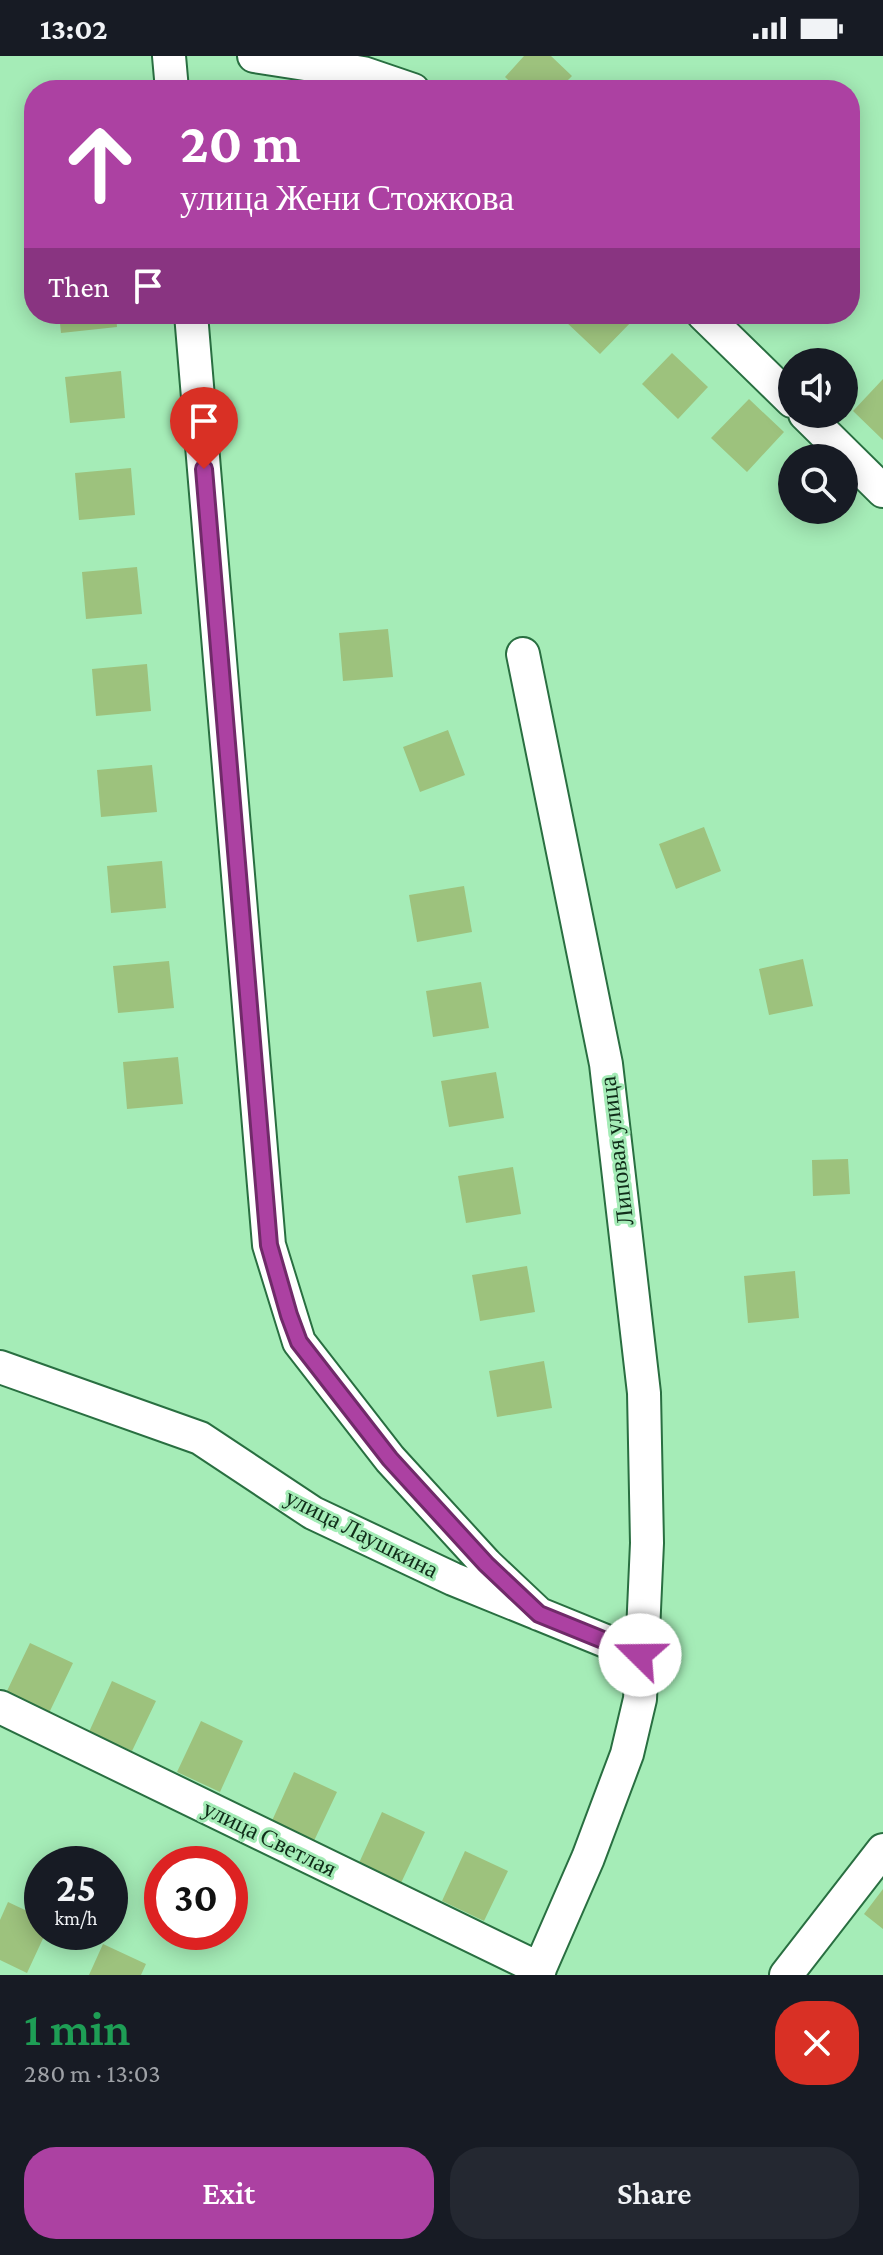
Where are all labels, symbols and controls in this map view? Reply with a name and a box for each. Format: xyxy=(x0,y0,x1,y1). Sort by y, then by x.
text: 13:02 xyxy=(40,12,107,45)
icon: ahead xyxy=(48,112,152,216)
text: 20 m xyxy=(180,112,301,174)
text: улица Жени Стожкова xyxy=(180,178,514,218)
icon: arrive xyxy=(126,264,170,308)
text: Then xyxy=(48,270,110,303)
map controls xyxy=(778,348,858,524)
button: sound xyxy=(778,348,858,428)
pin xyxy=(170,387,238,469)
icon: arrive xyxy=(182,399,226,443)
button: search xyxy=(778,444,858,524)
street label: Липовая улица xyxy=(593,1074,639,1227)
street label: улица Лаушкина xyxy=(281,1483,443,1583)
position arrow xyxy=(598,1613,682,1697)
street label: улица Светлая xyxy=(199,1794,341,1882)
speed limit sign: 30 xyxy=(144,1846,248,1950)
text: 25 xyxy=(56,1865,96,1910)
text: km/h xyxy=(54,1907,98,1929)
button: close xyxy=(775,2001,859,2085)
text: 1 min xyxy=(24,2002,131,2055)
text: 280 m · 13:03 xyxy=(24,2059,161,2088)
button: Exit xyxy=(24,2147,434,2239)
button: Share xyxy=(450,2147,859,2239)

